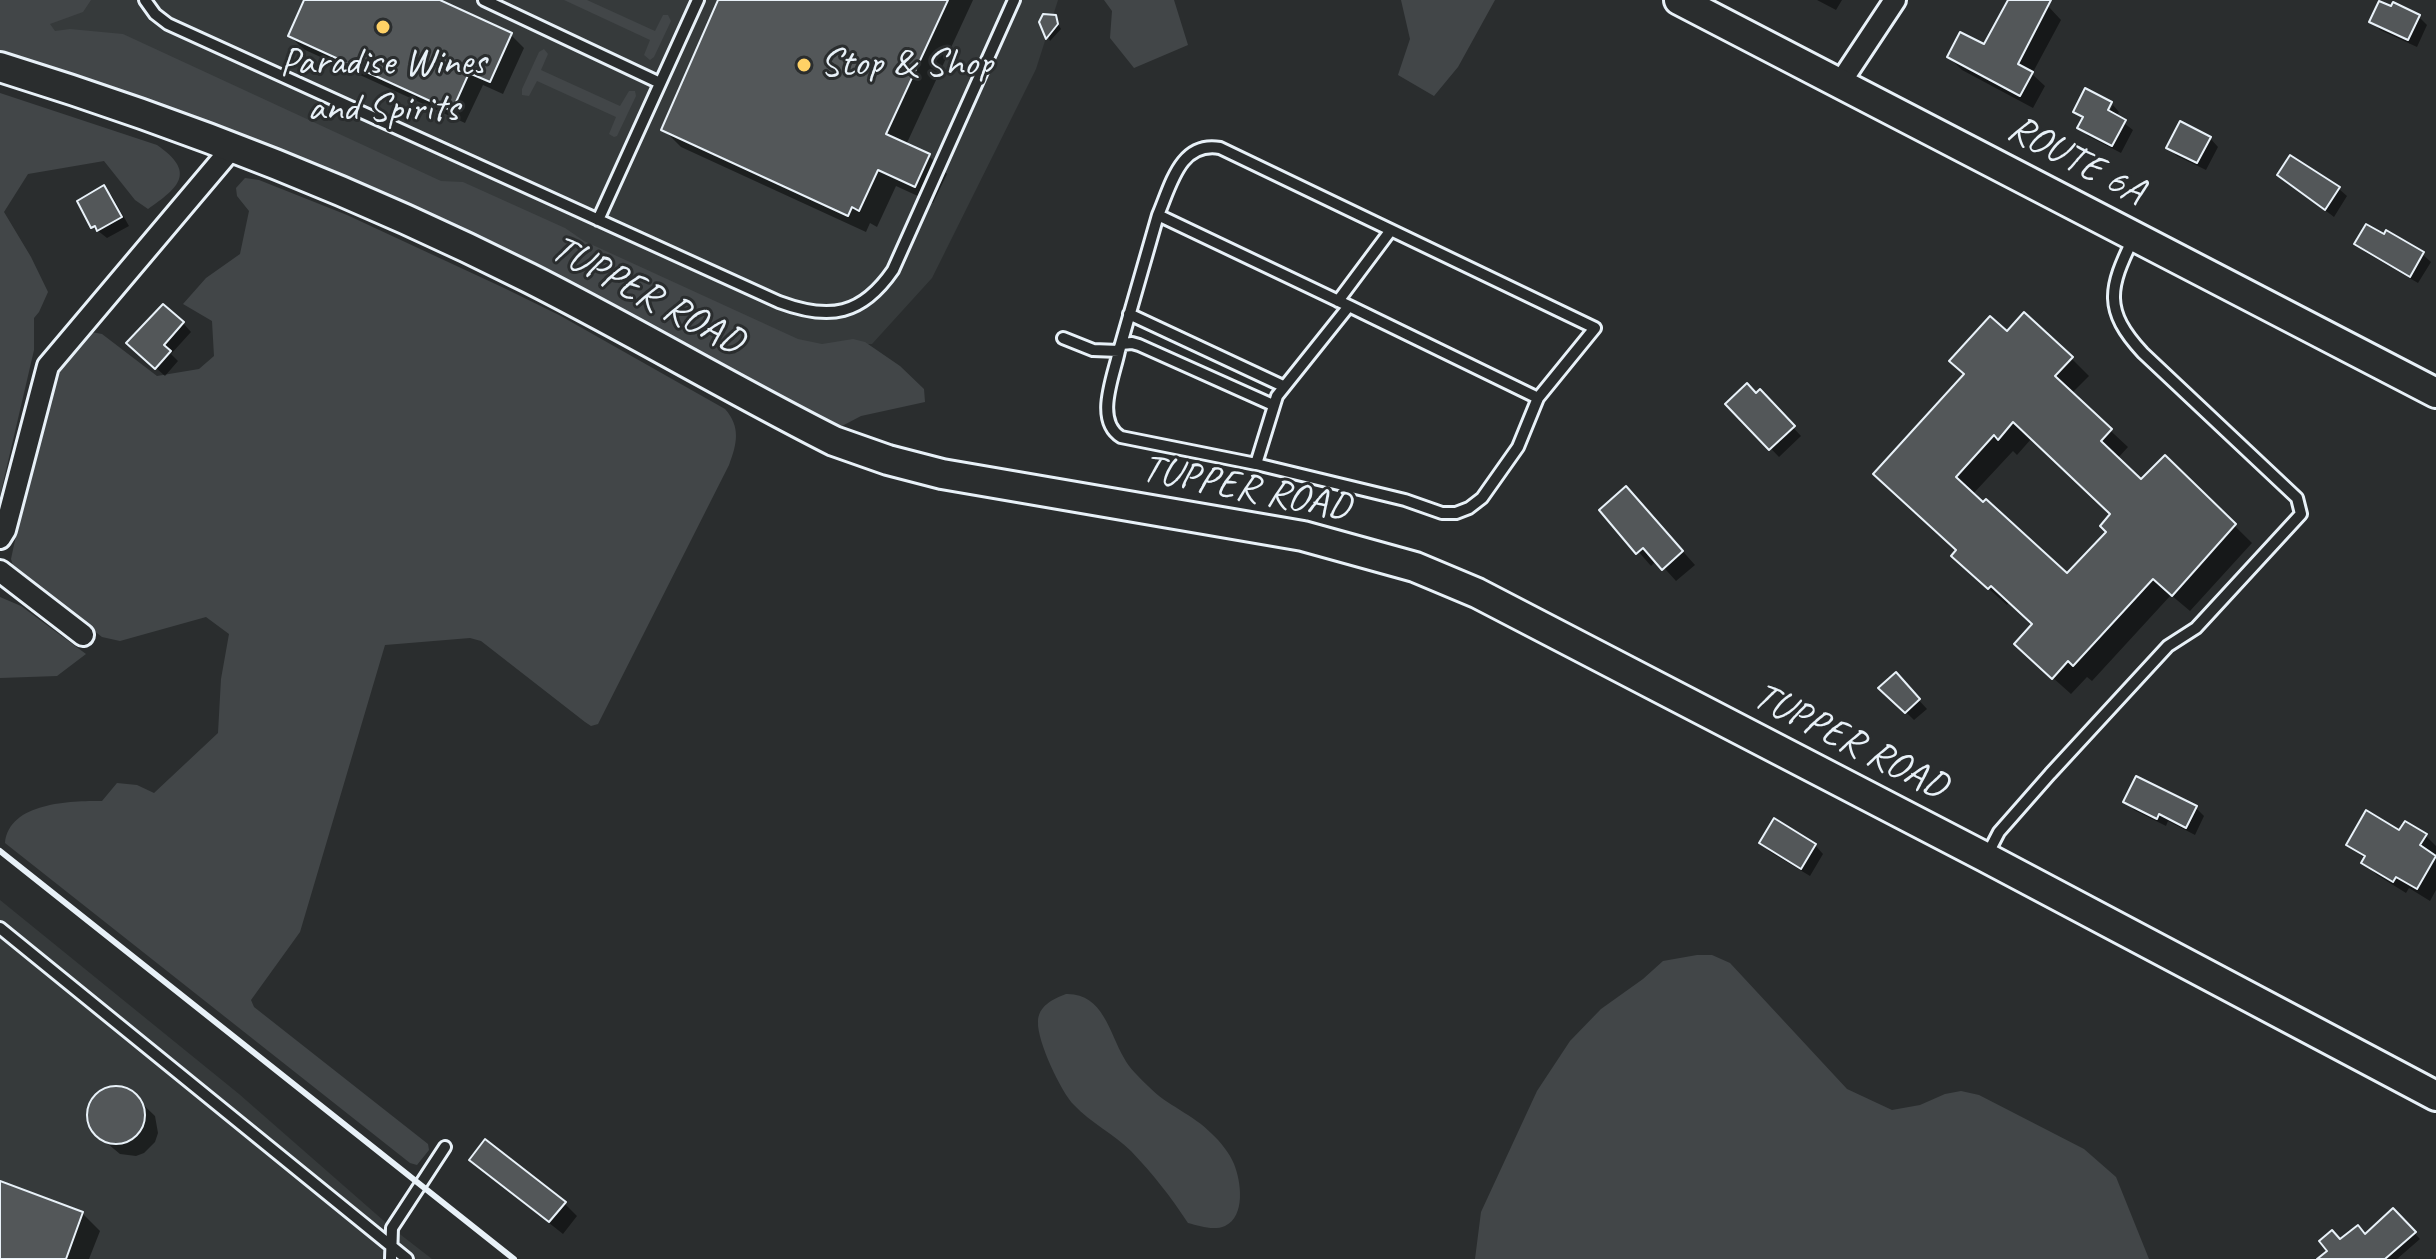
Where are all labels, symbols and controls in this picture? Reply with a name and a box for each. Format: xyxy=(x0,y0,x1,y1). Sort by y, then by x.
marker: Paradise Wines and Spirits xyxy=(374,18,392,36)
place label: Paradise Wines and Spirits xyxy=(280,40,486,134)
place label: Stop & Shop xyxy=(820,41,993,89)
marker: Stop & Shop xyxy=(795,56,813,74)
street label: ROUTE 6A xyxy=(1999,105,2153,217)
street label: TUPPER ROAD xyxy=(542,225,752,367)
street label: TUPPER ROAD xyxy=(1138,445,1354,533)
street label: TUPPER ROAD xyxy=(1745,673,1955,811)

